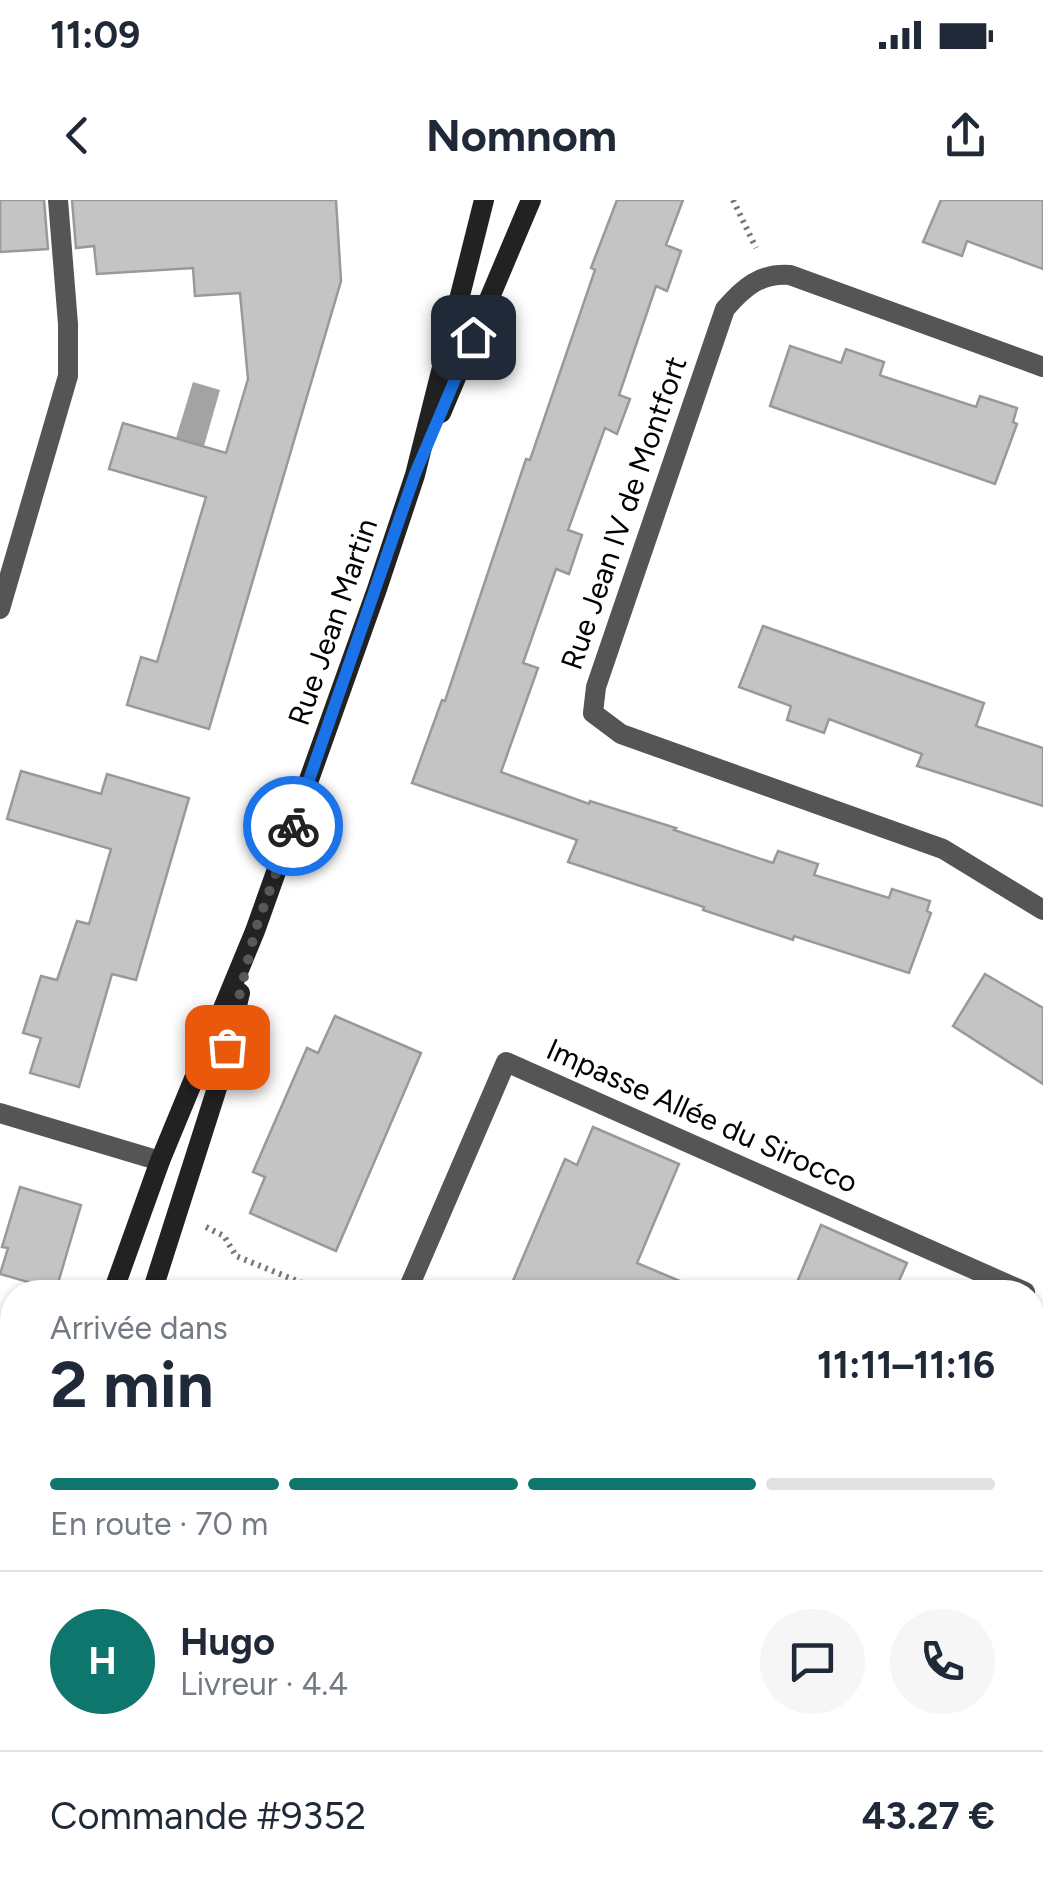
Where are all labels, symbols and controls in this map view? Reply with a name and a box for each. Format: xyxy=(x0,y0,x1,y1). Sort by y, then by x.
text: 11:09 xyxy=(50,12,140,58)
icon: back xyxy=(50,108,105,163)
text: Nomnom xyxy=(426,108,617,162)
icon: share xyxy=(938,108,993,163)
pin xyxy=(431,295,516,380)
icon: home xyxy=(446,310,501,365)
street label: Rue Jean IV de Montfort xyxy=(552,351,695,674)
street label: Rue Jean Martin xyxy=(280,513,385,730)
courier xyxy=(243,776,343,876)
icon: bike xyxy=(266,799,321,854)
pin xyxy=(185,1005,270,1090)
icon: bag xyxy=(200,1020,255,1075)
street label: Impasse Allée du Sirocco xyxy=(541,1030,864,1201)
text: Arrivée dans xyxy=(50,1309,228,1347)
text: 11:11–11:16 xyxy=(817,1342,995,1388)
text: 2 min xyxy=(50,1345,214,1423)
text: En route · 70 m xyxy=(50,1505,268,1543)
button: chat xyxy=(760,1609,865,1714)
button: phone xyxy=(890,1609,995,1714)
text: Hugo xyxy=(180,1619,275,1665)
text: H xyxy=(88,1638,117,1684)
text: Livreur · 4.4 xyxy=(180,1665,348,1703)
text: Commande #9352 xyxy=(50,1793,366,1839)
text: 43.27 € xyxy=(862,1793,995,1839)

